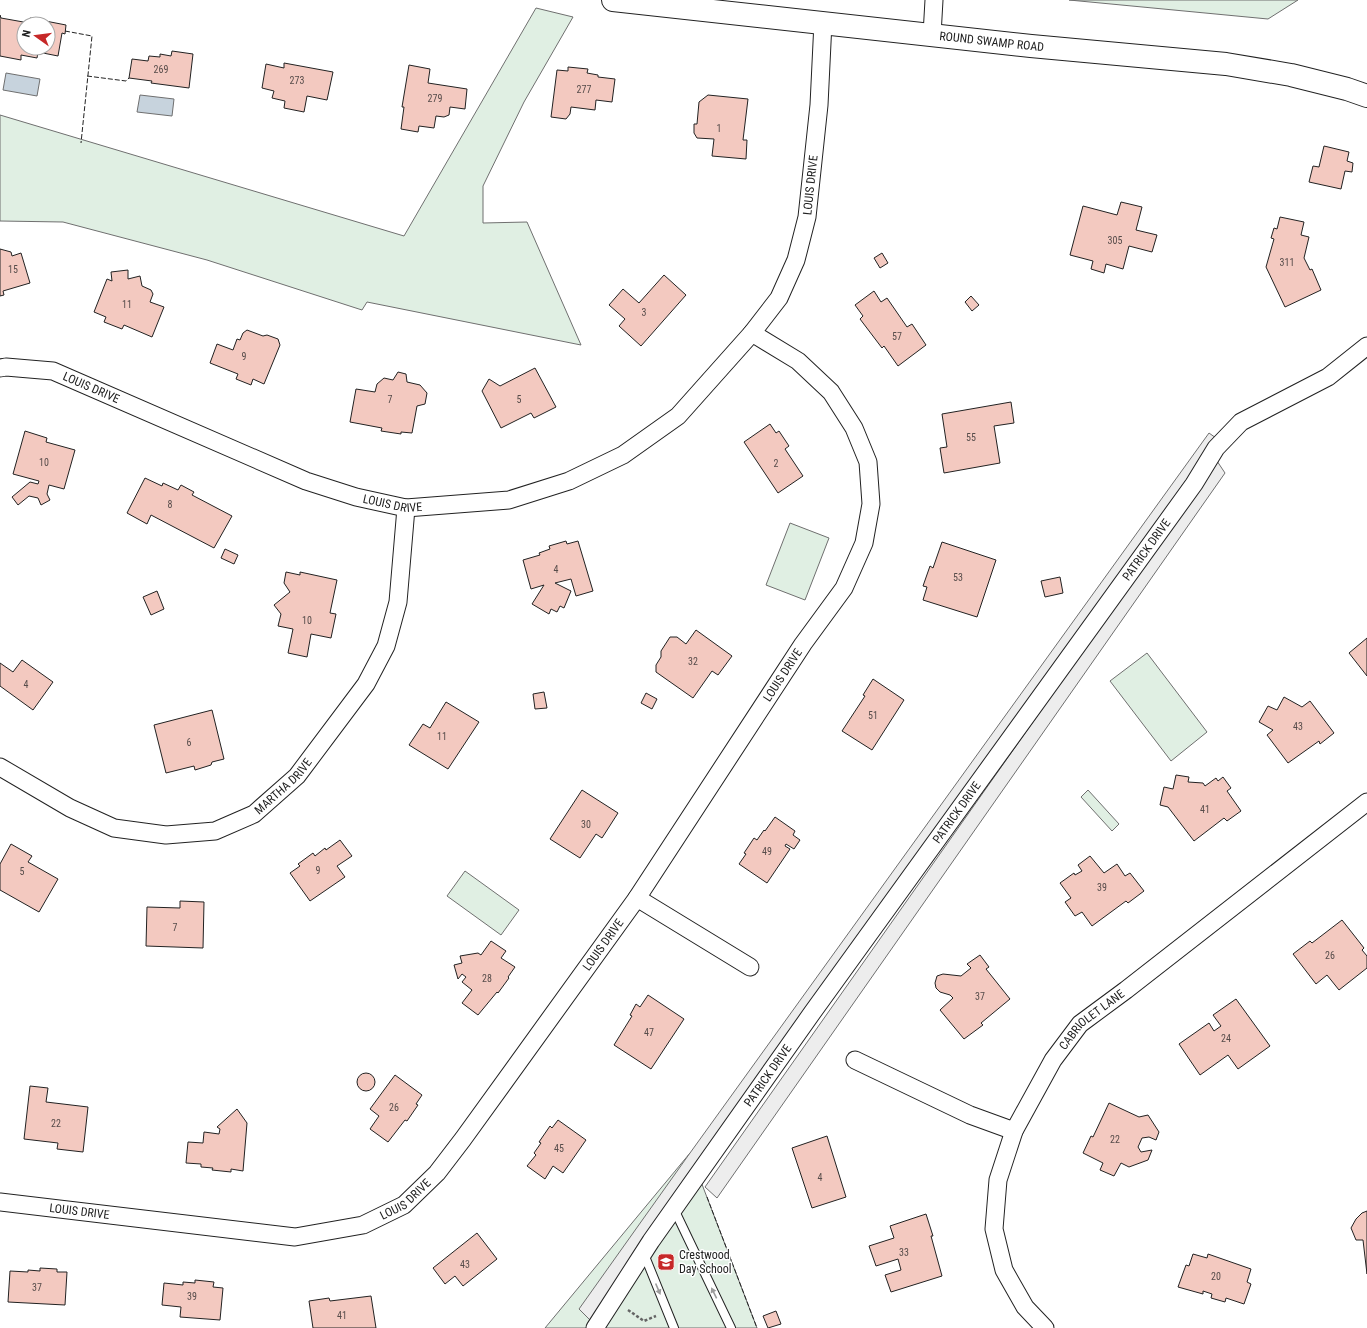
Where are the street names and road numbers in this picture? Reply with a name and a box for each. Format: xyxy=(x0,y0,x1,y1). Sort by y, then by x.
street label: ROUND SWAMP ROAD xyxy=(939,29,1045,54)
street label: LOUIS DRIVE xyxy=(800,154,821,216)
street label: LOUIS DRIVE xyxy=(61,369,122,406)
street label: LOUIS DRIVE xyxy=(362,492,423,515)
street label: PATRICK DRIVE xyxy=(1120,516,1174,583)
street label: LOUIS DRIVE xyxy=(760,646,805,704)
street label: MARTHA DRIVE xyxy=(252,756,315,817)
street label: PATRICK DRIVE xyxy=(930,779,984,846)
street label: LOUIS DRIVE xyxy=(580,916,627,973)
street label: CABRIOLET LANE xyxy=(1056,987,1127,1052)
street label: PATRICK DRIVE xyxy=(741,1042,795,1109)
street label: LOUIS DRIVE xyxy=(378,1176,434,1223)
street label: LOUIS DRIVE xyxy=(49,1201,110,1222)

